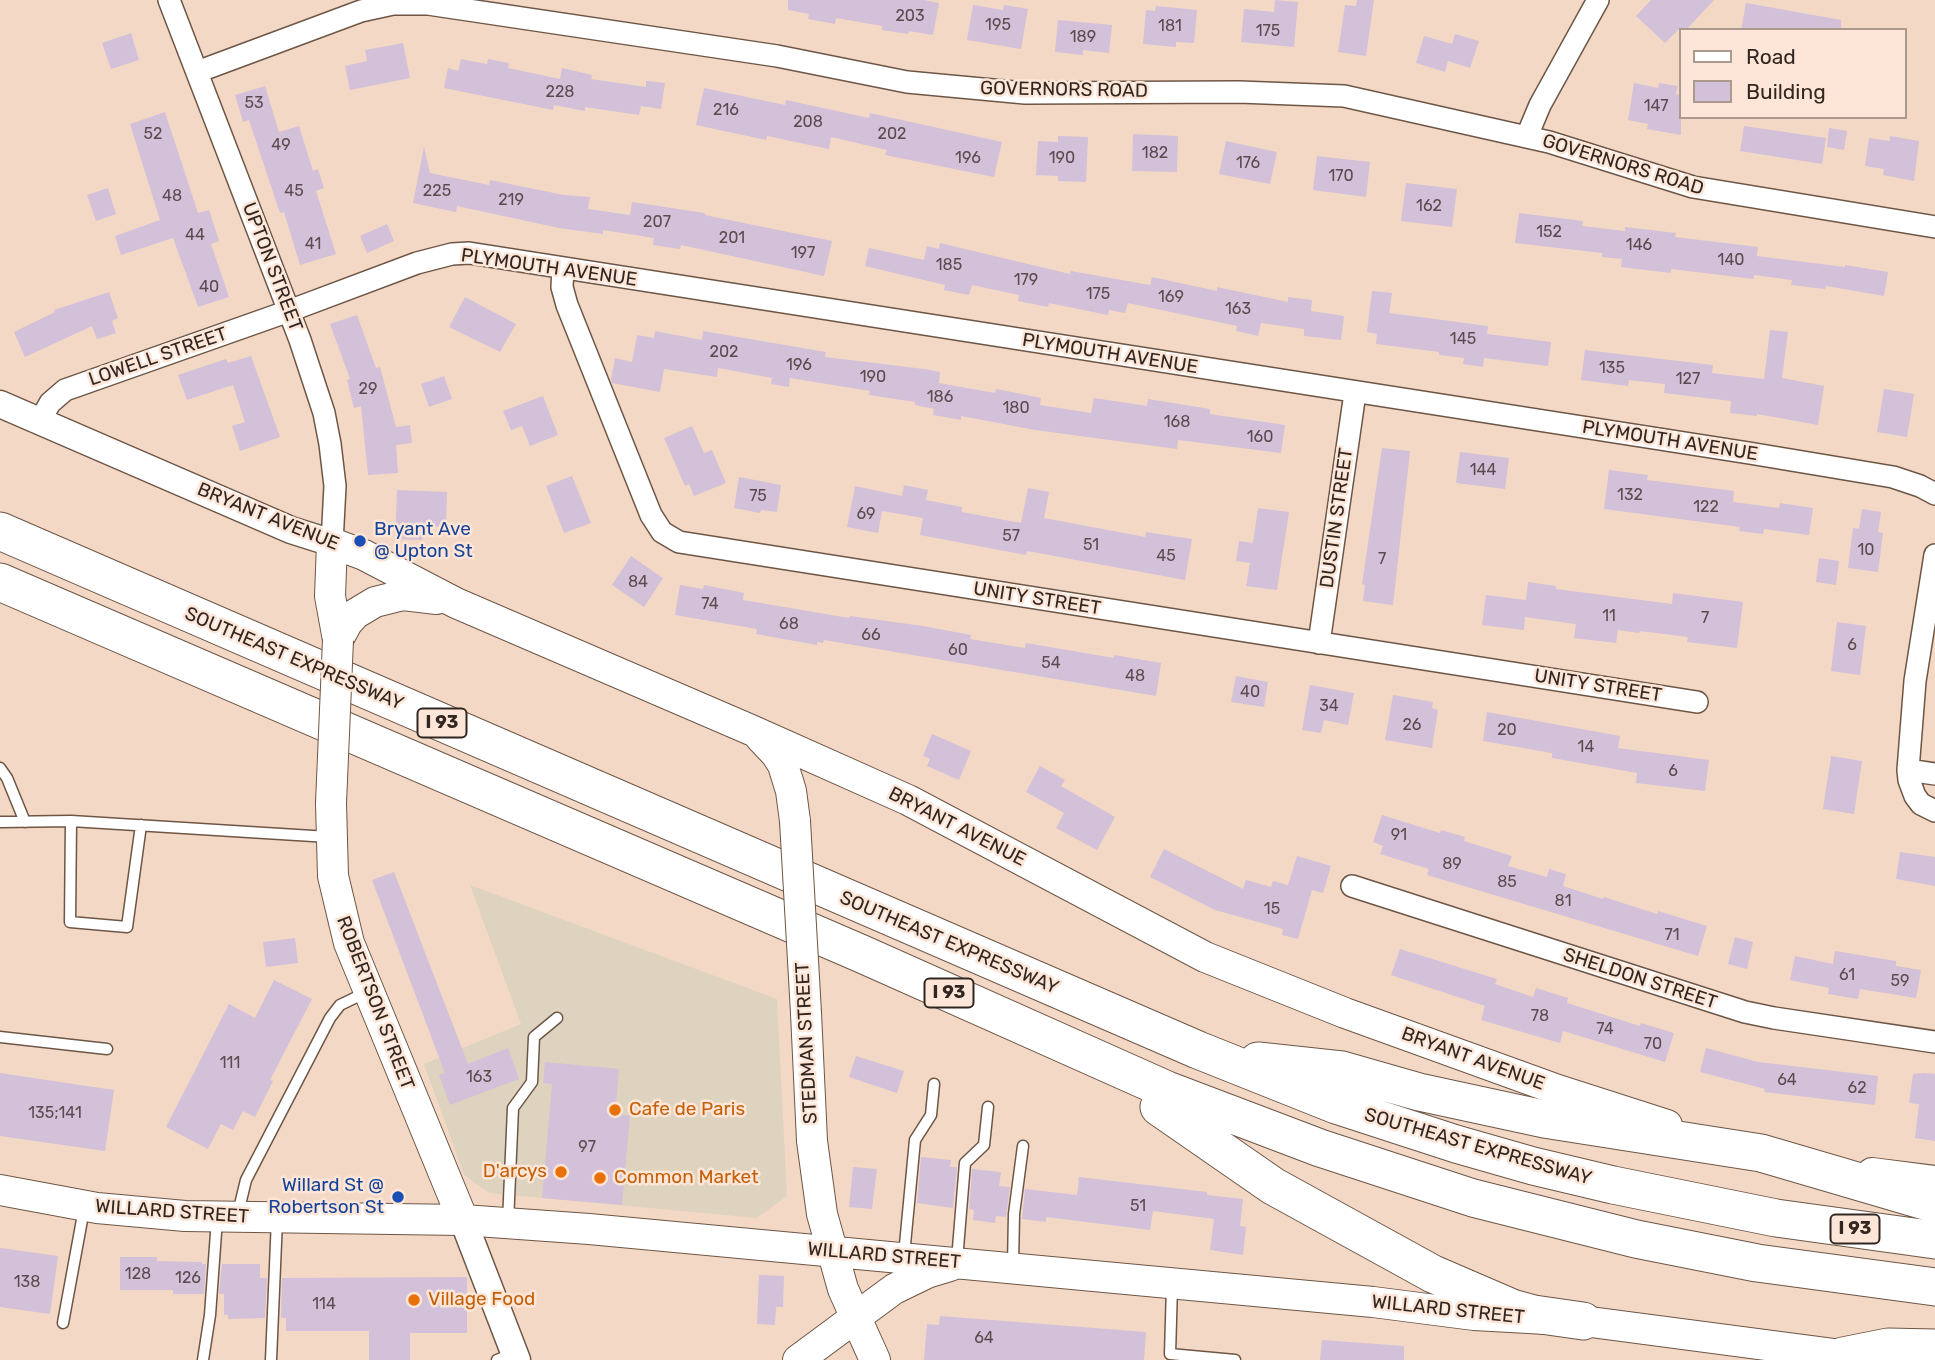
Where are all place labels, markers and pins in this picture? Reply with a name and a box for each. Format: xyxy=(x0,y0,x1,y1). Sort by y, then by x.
place label: Bryant Ave @ Upton St xyxy=(374,519,473,563)
marker: Bryant Ave @ Upton St xyxy=(352,533,368,549)
place label: Cafe de Paris xyxy=(629,1099,745,1121)
marker: Cafe de Paris xyxy=(607,1102,623,1118)
place label: D'arcys xyxy=(483,1161,547,1183)
marker: D'arcys xyxy=(553,1164,569,1180)
place label: Common Market xyxy=(614,1167,759,1189)
marker: Common Market xyxy=(592,1170,608,1186)
place label: Willard St @ Robertson St xyxy=(268,1175,384,1219)
marker: Willard St @ Robertson St xyxy=(390,1189,406,1205)
place label: Village Food xyxy=(428,1289,535,1311)
marker: Village Food xyxy=(406,1292,422,1308)

